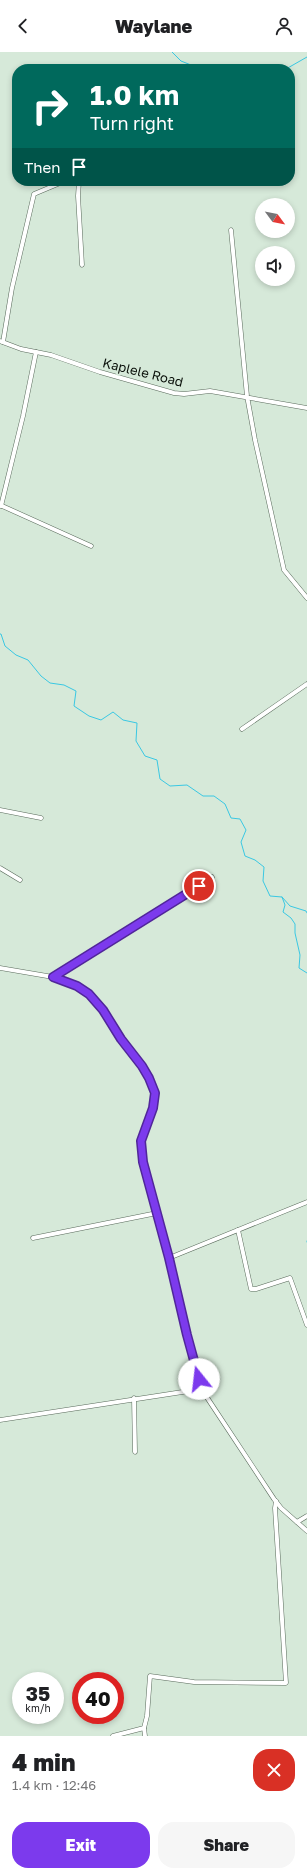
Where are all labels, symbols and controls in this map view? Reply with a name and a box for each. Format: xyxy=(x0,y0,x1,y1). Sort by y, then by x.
icon: back xyxy=(12,15,34,37)
text: Waylane xyxy=(115,15,192,37)
icon: person xyxy=(273,15,295,37)
text: 1.0 km xyxy=(90,78,179,111)
icon: right xyxy=(24,80,76,132)
text: Turn right xyxy=(90,112,174,134)
icon: arrive xyxy=(68,156,90,178)
text: Then xyxy=(24,158,60,176)
north arrow xyxy=(255,198,295,238)
map controls xyxy=(255,198,295,286)
button: sound xyxy=(255,246,295,286)
street label: Kaplele Road xyxy=(101,354,185,390)
pin xyxy=(182,869,216,903)
icon: arrive xyxy=(188,875,210,897)
position arrow xyxy=(178,1358,220,1400)
speed limit sign: 40 xyxy=(72,1672,124,1724)
text: 35 xyxy=(26,1681,50,1705)
text: km/h xyxy=(25,1702,51,1714)
text: 4 min xyxy=(12,1747,76,1776)
button: close xyxy=(253,1749,295,1791)
text: 1.4 km · 12:46 xyxy=(12,1777,96,1793)
button: Exit xyxy=(12,1822,150,1868)
button: Share xyxy=(158,1822,295,1868)

